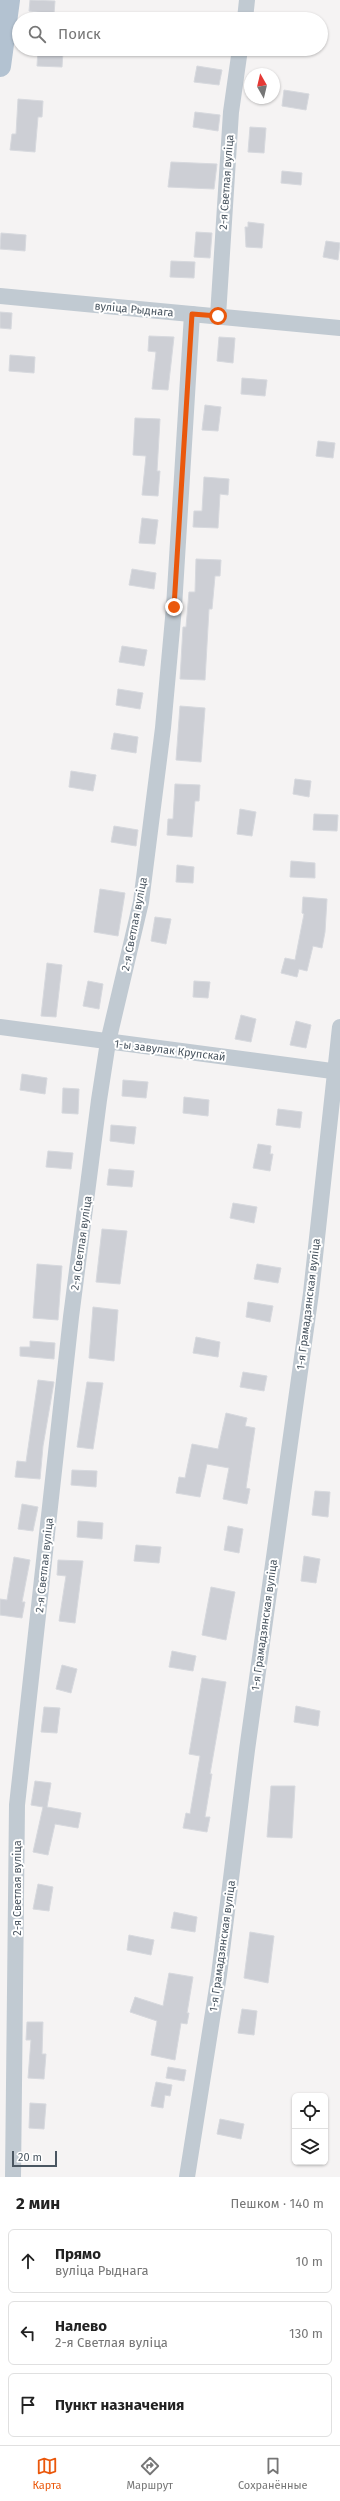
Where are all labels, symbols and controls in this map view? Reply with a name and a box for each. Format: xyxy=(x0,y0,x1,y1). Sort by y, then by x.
search box xyxy=(12,12,328,56)
icon: search xyxy=(26,23,48,45)
text: Поиск xyxy=(58,25,101,43)
north arrow xyxy=(244,68,280,104)
street label: 2-я Светлая вуліца xyxy=(217,134,236,230)
street label: вуліца Рыднага xyxy=(94,300,174,319)
route start xyxy=(209,307,227,325)
route end xyxy=(165,598,183,616)
street label: 2-я Светлая вуліца xyxy=(119,876,150,972)
street label: 1-ы завулак Крупскай xyxy=(114,1037,226,1064)
street label: 2-я Светлая вуліца xyxy=(68,1195,95,1291)
street label: 1-я Грамадзянская вуліца xyxy=(294,1237,323,1371)
street label: 2-я Светлая вуліца xyxy=(33,1517,56,1613)
street label: 1-я Грамадзянская вуліца xyxy=(249,1559,280,1692)
street label: 2-я Светлая вуліца xyxy=(11,1840,24,1936)
street label: 1-я Грамадзянская вуліца xyxy=(207,1880,238,2013)
map controls xyxy=(292,2093,328,2165)
button: locate xyxy=(292,2093,328,2129)
button: layers xyxy=(292,2129,328,2165)
scale bar xyxy=(12,2149,57,2168)
text: 20 m xyxy=(18,2151,42,2164)
text: 2 мин xyxy=(16,2193,60,2214)
text: Пешком · 140 m xyxy=(230,2196,324,2211)
text: Прямо xyxy=(55,2245,101,2263)
icon: ahead xyxy=(17,2250,39,2272)
text: 10 m xyxy=(296,2254,323,2269)
text: вуліца Рыднага xyxy=(55,2263,149,2278)
text: Налево xyxy=(55,2317,107,2335)
icon: left xyxy=(17,2322,39,2344)
text: 130 m xyxy=(289,2326,323,2341)
text: 2-я Светлая вуліца xyxy=(55,2335,168,2350)
icon: arrive xyxy=(17,2394,39,2416)
text: Пункт назначения xyxy=(55,2396,184,2414)
tab: Карта xyxy=(32,2455,62,2492)
tab: Маршрут xyxy=(126,2455,173,2492)
tab: Сохранённые xyxy=(238,2455,308,2492)

